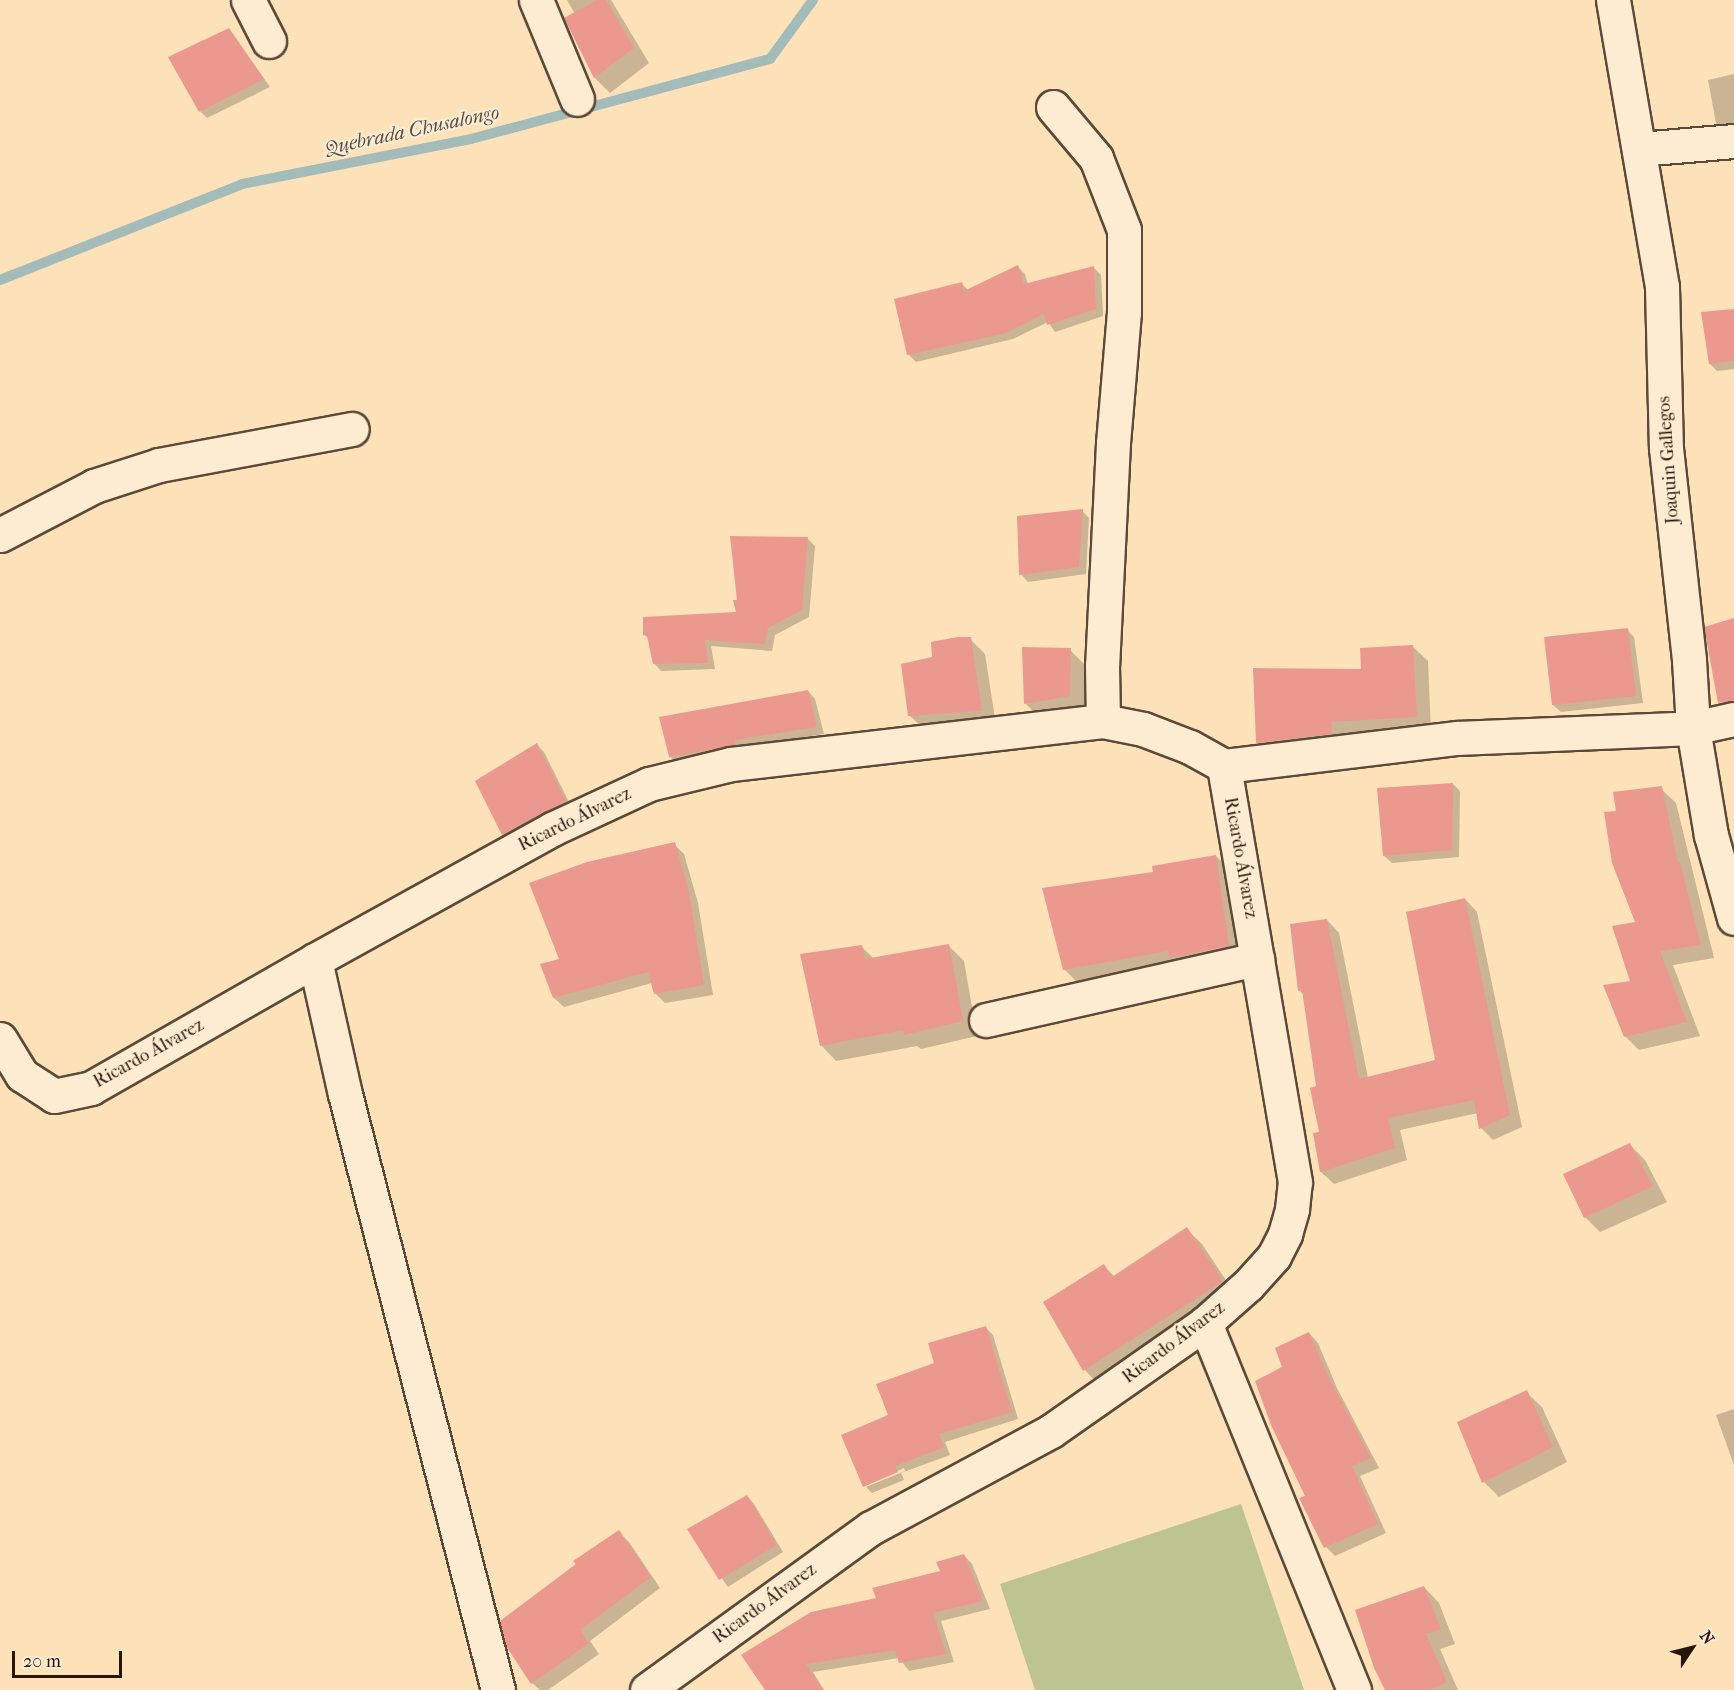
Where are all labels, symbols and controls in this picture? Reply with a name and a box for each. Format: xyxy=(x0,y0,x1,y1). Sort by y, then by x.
water label: Quebrada Chusalongo xyxy=(323,100,501,160)
street label: Joaquin Gallegos xyxy=(1654,395,1684,525)
street label: Ricardo Álvarez xyxy=(515,783,635,857)
street label: Ricardo Álvarez xyxy=(1219,796,1261,920)
street label: Ricardo Álvarez xyxy=(90,1015,208,1093)
street label: Ricardo Álvarez xyxy=(1118,1297,1230,1389)
street label: Ricardo Álvarez xyxy=(709,1559,821,1649)
north arrow xyxy=(1662,1618,1722,1678)
text: N xyxy=(1696,1627,1718,1648)
scale bar xyxy=(15,1639,124,1677)
text: 20 m xyxy=(23,1651,61,1672)

